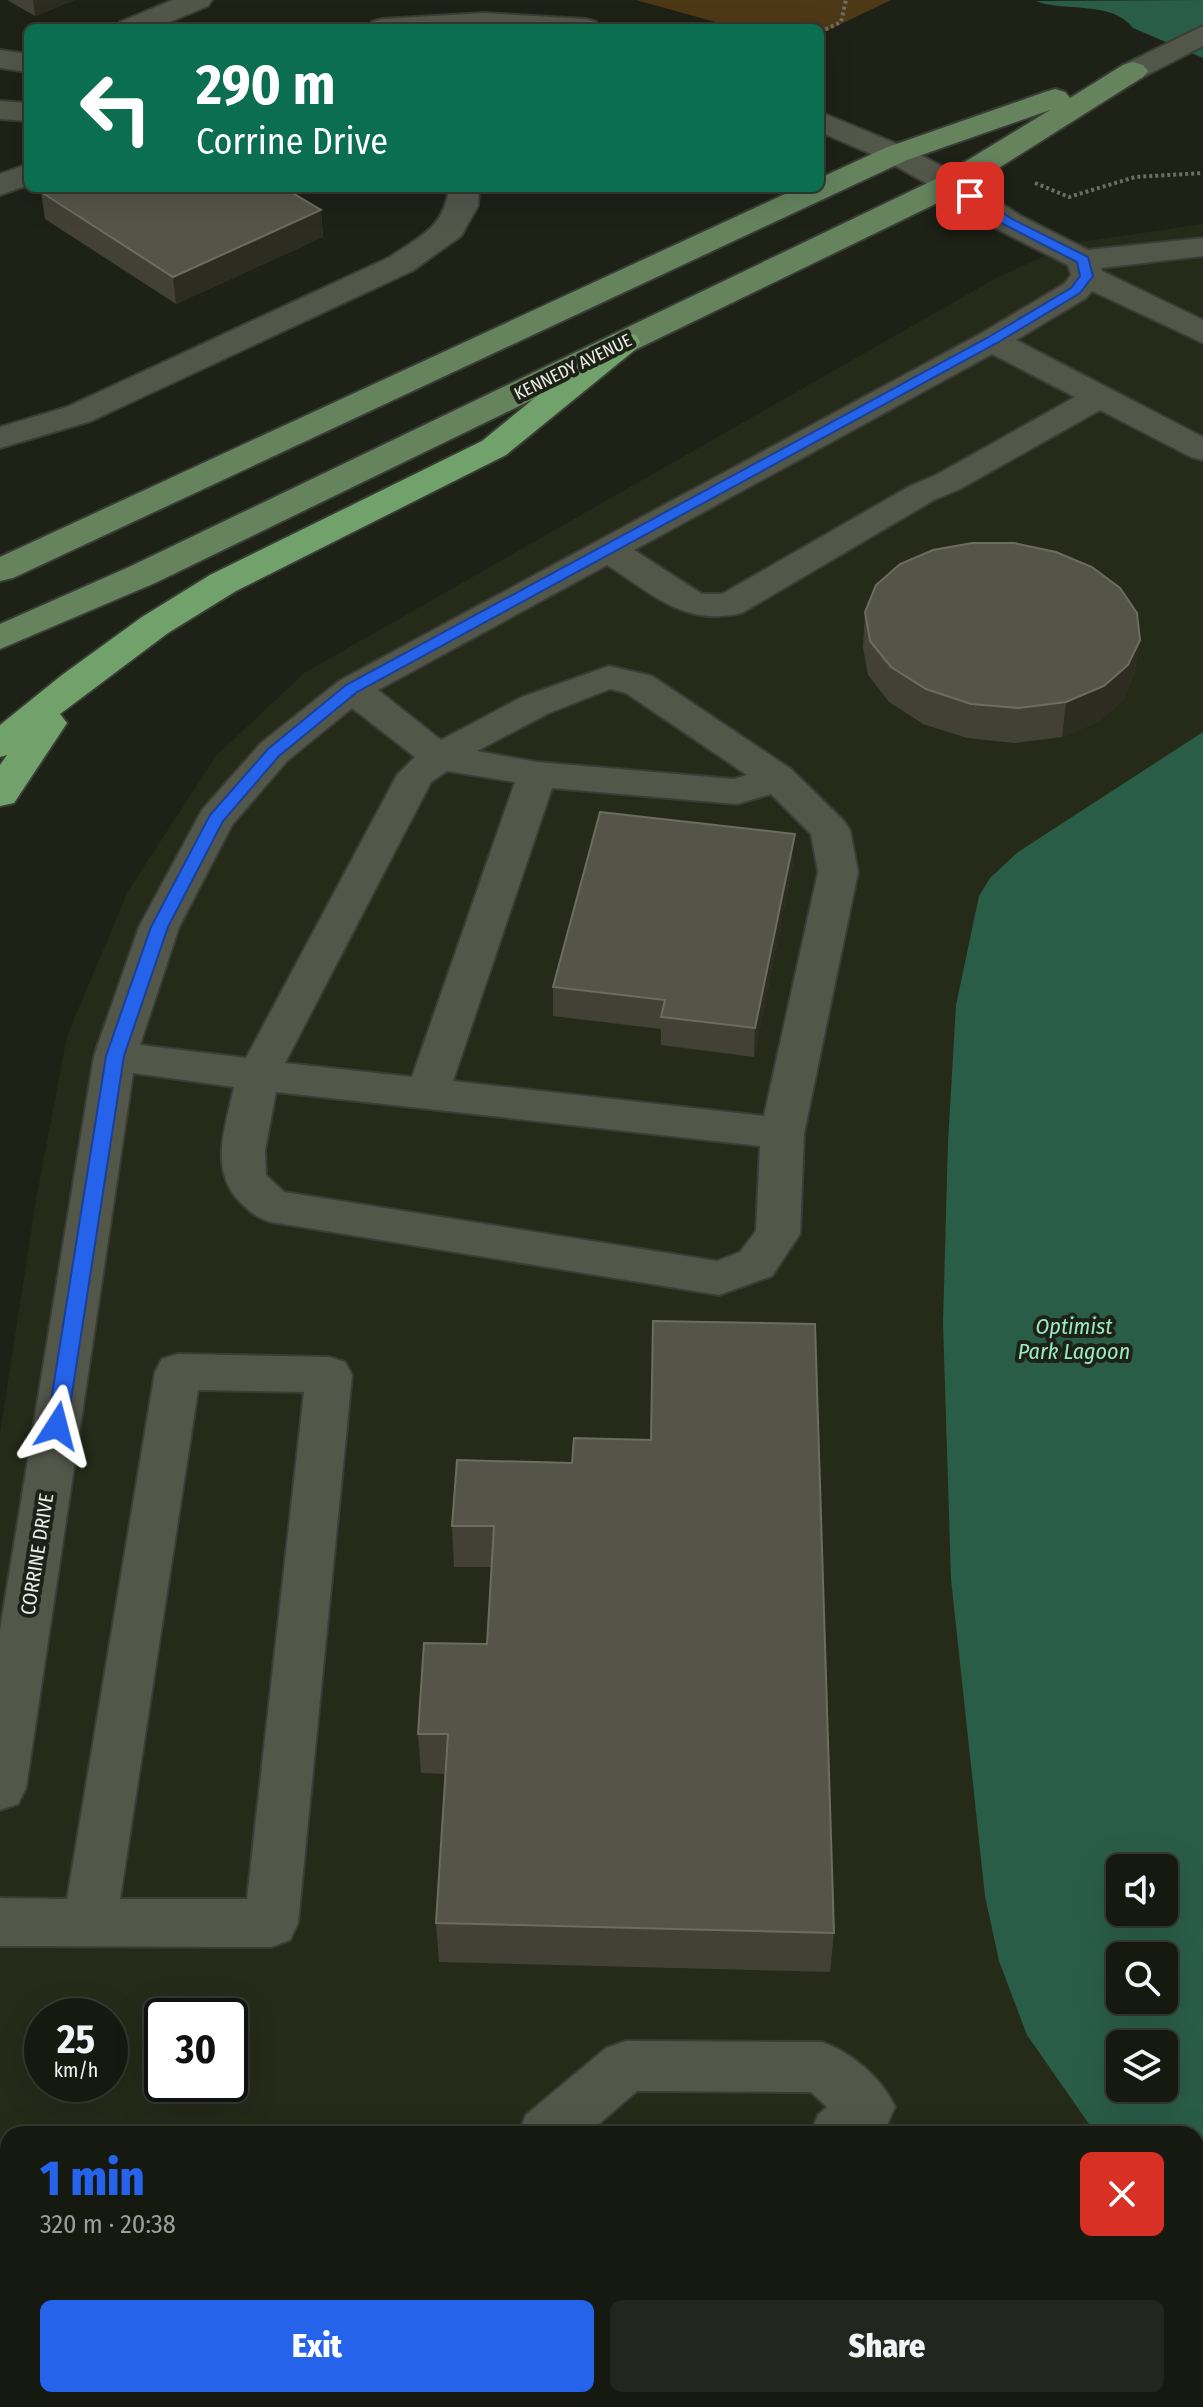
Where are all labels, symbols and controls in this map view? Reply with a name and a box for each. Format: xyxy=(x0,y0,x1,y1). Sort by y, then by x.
text: 290 m xyxy=(196,52,336,119)
icon: left xyxy=(64,56,168,160)
text: Corrine Drive xyxy=(196,120,388,164)
pin xyxy=(936,162,1004,230)
icon: arrive xyxy=(948,174,992,218)
street label: KENNEDY AVENUE xyxy=(511,329,635,405)
water label: Optimist Park Lagoon xyxy=(1018,1313,1130,1365)
position arrow xyxy=(15,1384,99,1468)
street label: CORRINE DRIVE xyxy=(16,1491,58,1617)
map controls xyxy=(1106,1854,1178,2102)
button: sound xyxy=(1106,1854,1178,1926)
button: search xyxy=(1106,1942,1178,2014)
speed limit sign: 30 xyxy=(144,1998,248,2102)
text: 25 xyxy=(57,2016,95,2064)
button: layers xyxy=(1106,2030,1178,2102)
text: km/h xyxy=(54,2058,98,2082)
text: 1 min xyxy=(40,2150,144,2208)
button: close xyxy=(1080,2152,1164,2236)
text: 320 m · 20:38 xyxy=(40,2209,176,2240)
button: Exit xyxy=(40,2300,594,2392)
button: Share xyxy=(610,2300,1164,2392)

